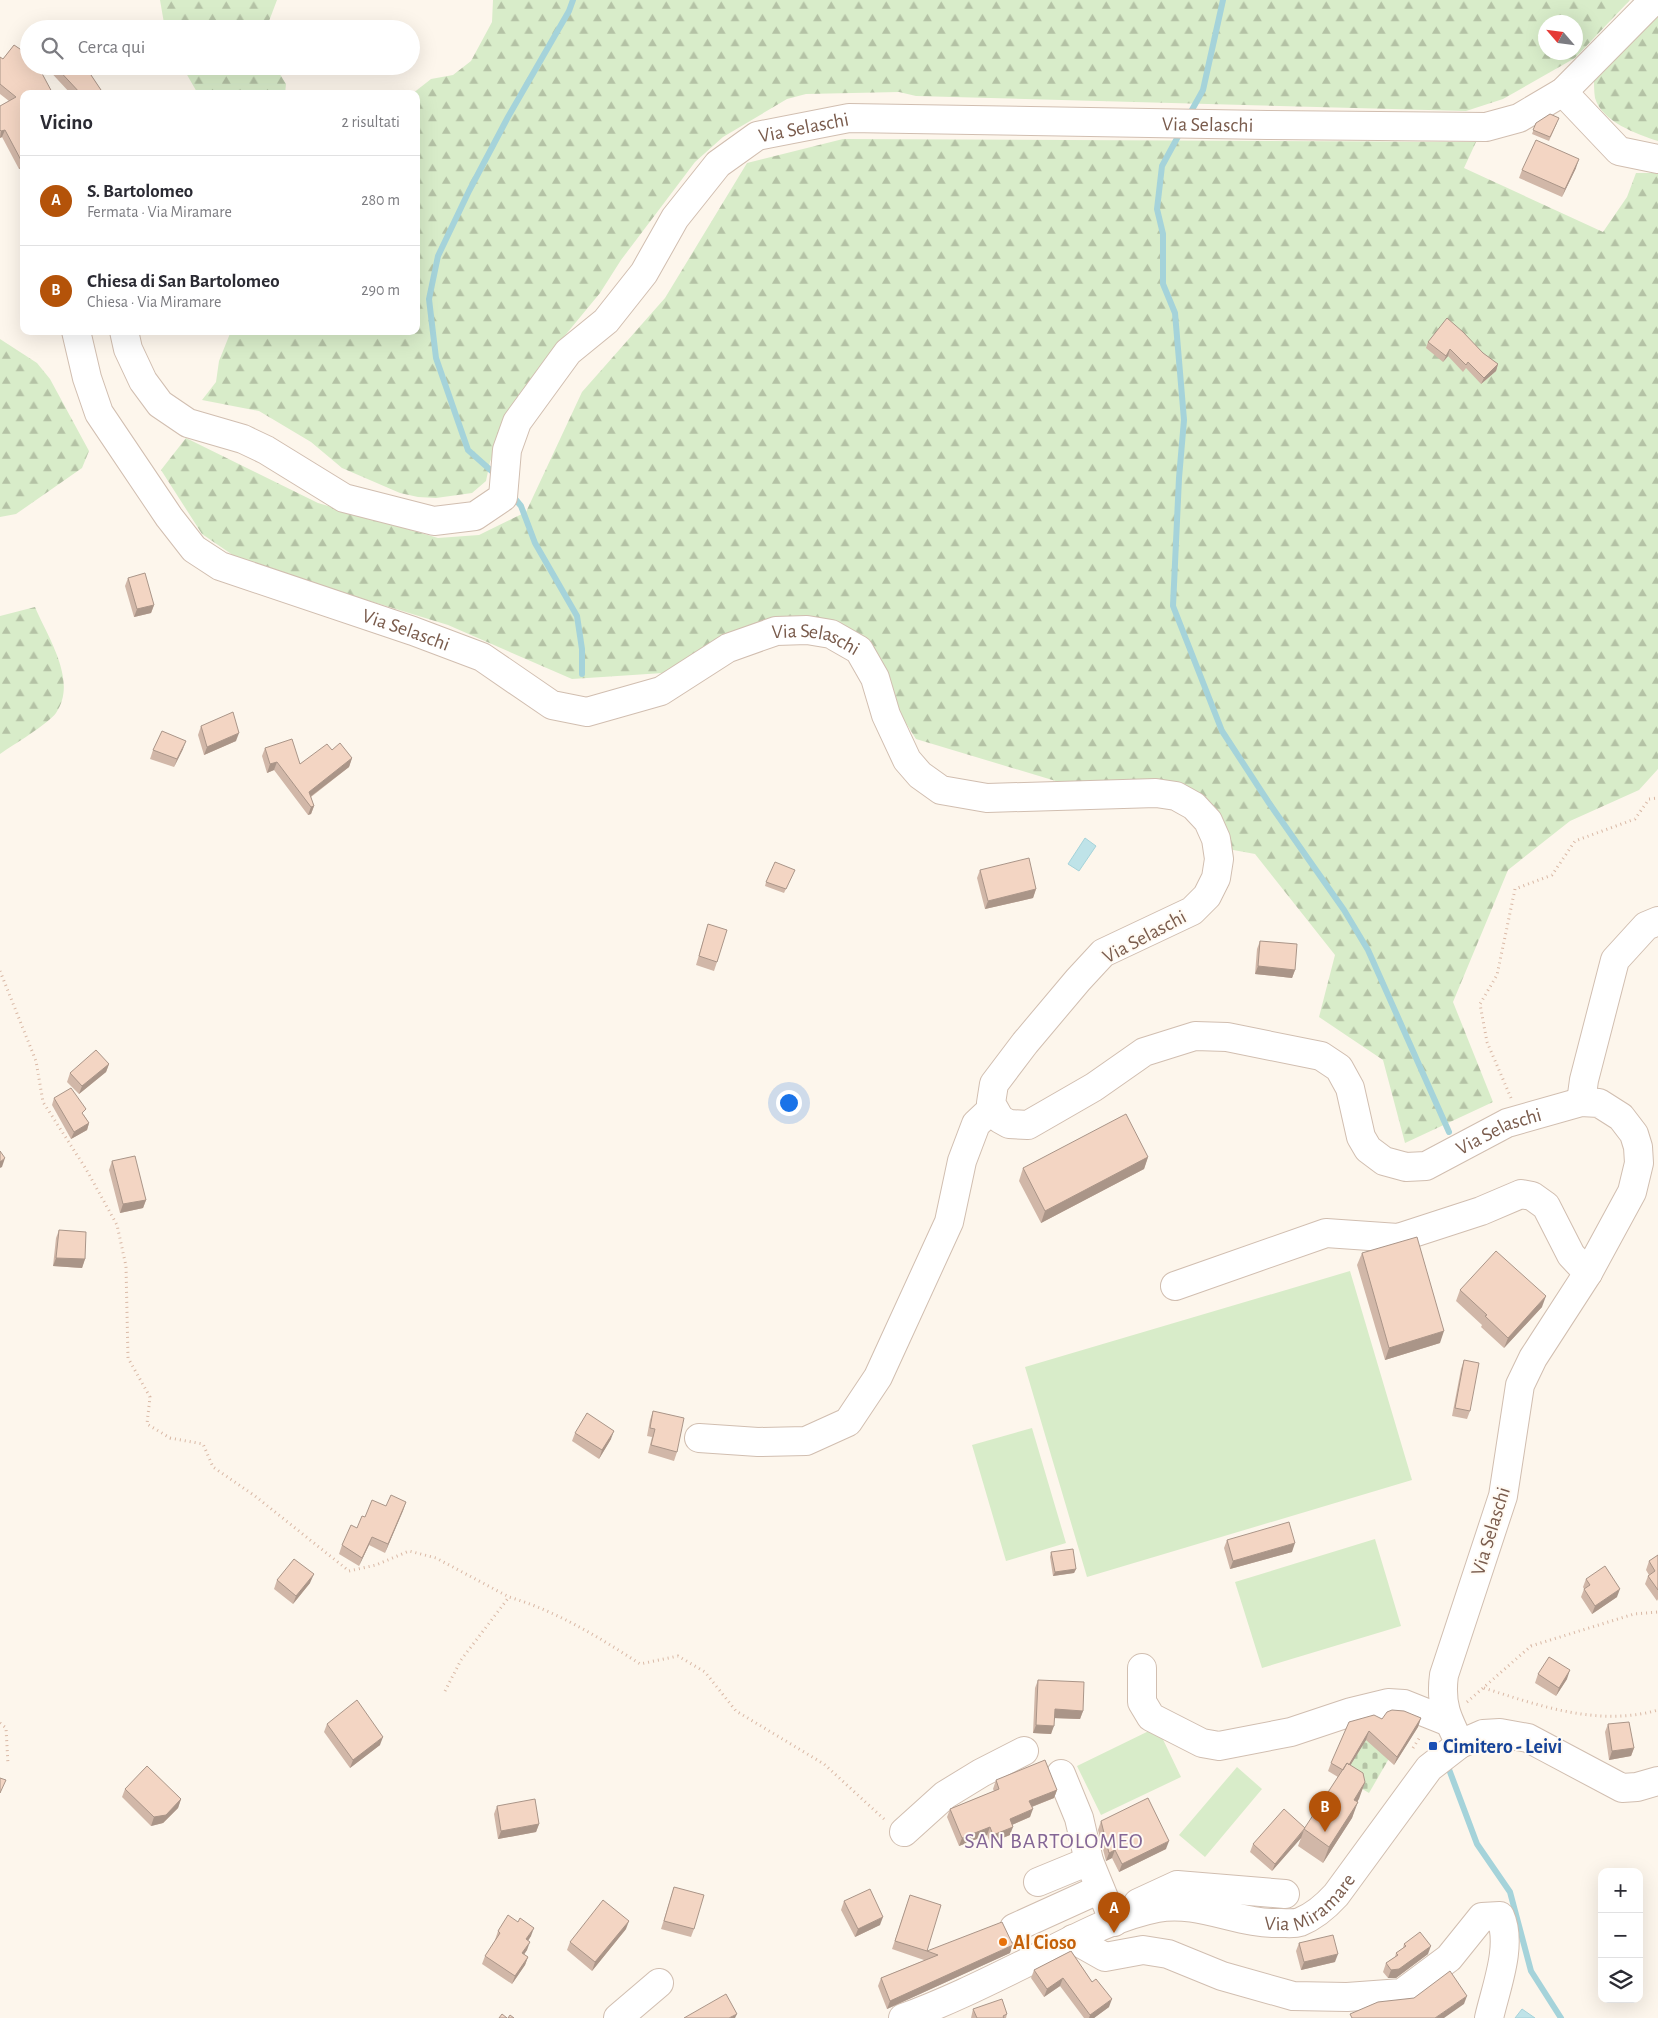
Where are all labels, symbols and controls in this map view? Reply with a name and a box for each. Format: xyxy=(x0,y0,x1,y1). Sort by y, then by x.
north arrow xyxy=(1538,15,1583,60)
search box xyxy=(20,20,420,75)
icon: search xyxy=(38,34,66,62)
text: Cerca qui xyxy=(78,38,145,57)
street label: Via Selaschi xyxy=(757,109,851,146)
text: Vicino xyxy=(40,112,93,133)
text: 2 risultati xyxy=(342,114,400,130)
street label: Via Selaschi xyxy=(1162,114,1254,136)
text: S. Bartolomeo xyxy=(87,182,193,201)
text: A xyxy=(51,192,61,208)
text: 280 m xyxy=(361,192,400,208)
text: Fermata · Via Miramare xyxy=(87,204,232,220)
text: Chiesa di San Bartolomeo xyxy=(87,272,280,291)
text: B xyxy=(51,282,61,298)
text: 290 m xyxy=(361,282,400,298)
text: Chiesa · Via Miramare xyxy=(87,294,221,310)
street label: Via Selaschi xyxy=(360,606,452,655)
street label: Via Selaschi xyxy=(771,621,863,659)
street label: Via Selaschi xyxy=(1099,907,1190,967)
your location xyxy=(776,1090,802,1116)
street label: Via Selaschi xyxy=(1453,1105,1544,1159)
street label: Via Selaschi xyxy=(1468,1485,1514,1578)
place label: Cimitero - Leivi xyxy=(1443,1737,1562,1757)
marker: Cimitero - Leivi xyxy=(1427,1740,1439,1752)
pin: B xyxy=(1309,1791,1341,1832)
district label: SAN BARTOLOMEO xyxy=(964,1830,1144,1852)
map controls xyxy=(1598,1868,1643,2003)
button: + xyxy=(1598,1868,1643,1913)
street label: Via Miramare xyxy=(1264,1870,1359,1935)
pin: A xyxy=(1098,1892,1130,1933)
button: − xyxy=(1598,1913,1643,1958)
place label: Al Cioso xyxy=(1013,1933,1077,1953)
marker: Al Cioso xyxy=(997,1936,1009,1948)
button: layers xyxy=(1598,1958,1643,2003)

